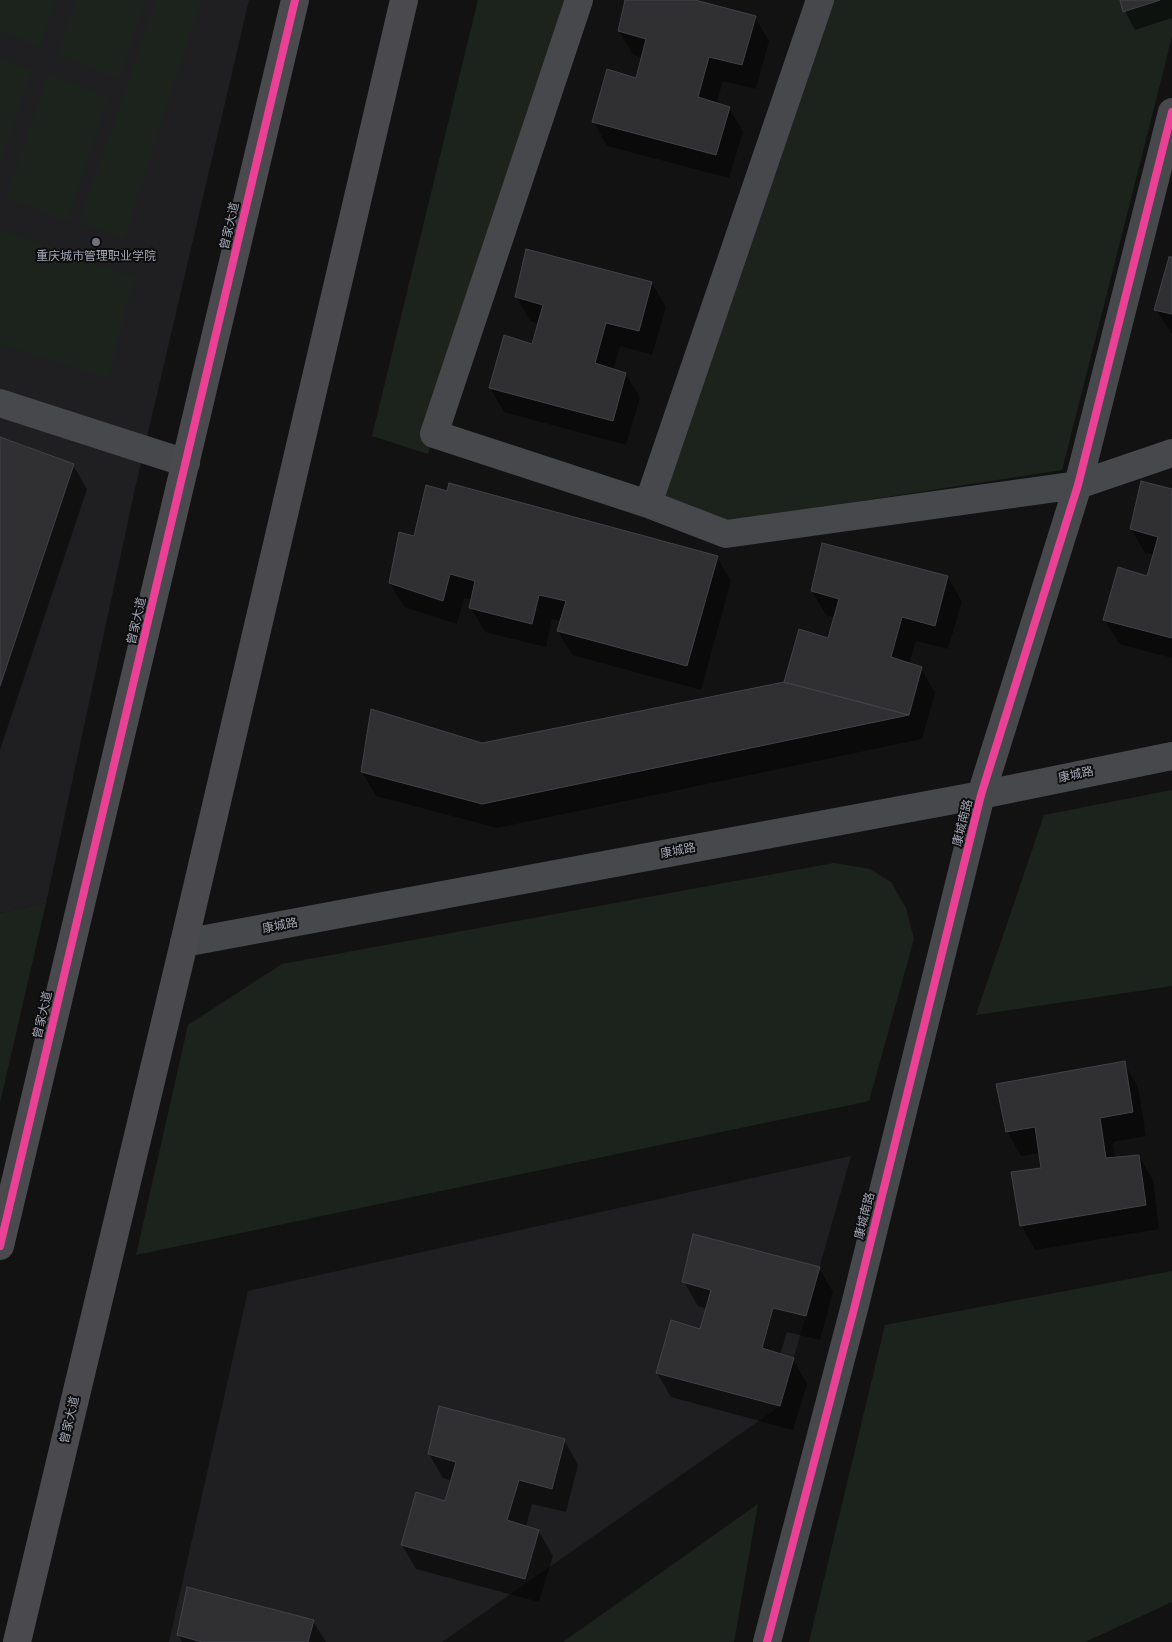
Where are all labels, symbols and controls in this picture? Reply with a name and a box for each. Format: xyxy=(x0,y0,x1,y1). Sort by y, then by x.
street label: 曾家大道 xyxy=(218,201,242,251)
marker: 重庆城市管理职业学院 xyxy=(90,236,102,248)
place label: 重庆城市管理职业学院 xyxy=(36,250,156,264)
street label: 曾家大道 xyxy=(125,596,149,646)
street label: 康城路 xyxy=(1057,764,1095,786)
street label: 康城南路 xyxy=(950,798,976,848)
street label: 康城路 xyxy=(659,840,697,862)
street label: 康城路 xyxy=(261,915,299,937)
street label: 曾家大道 xyxy=(31,990,55,1040)
street label: 康城南路 xyxy=(852,1191,878,1241)
street label: 曾家大道 xyxy=(58,1395,82,1445)

